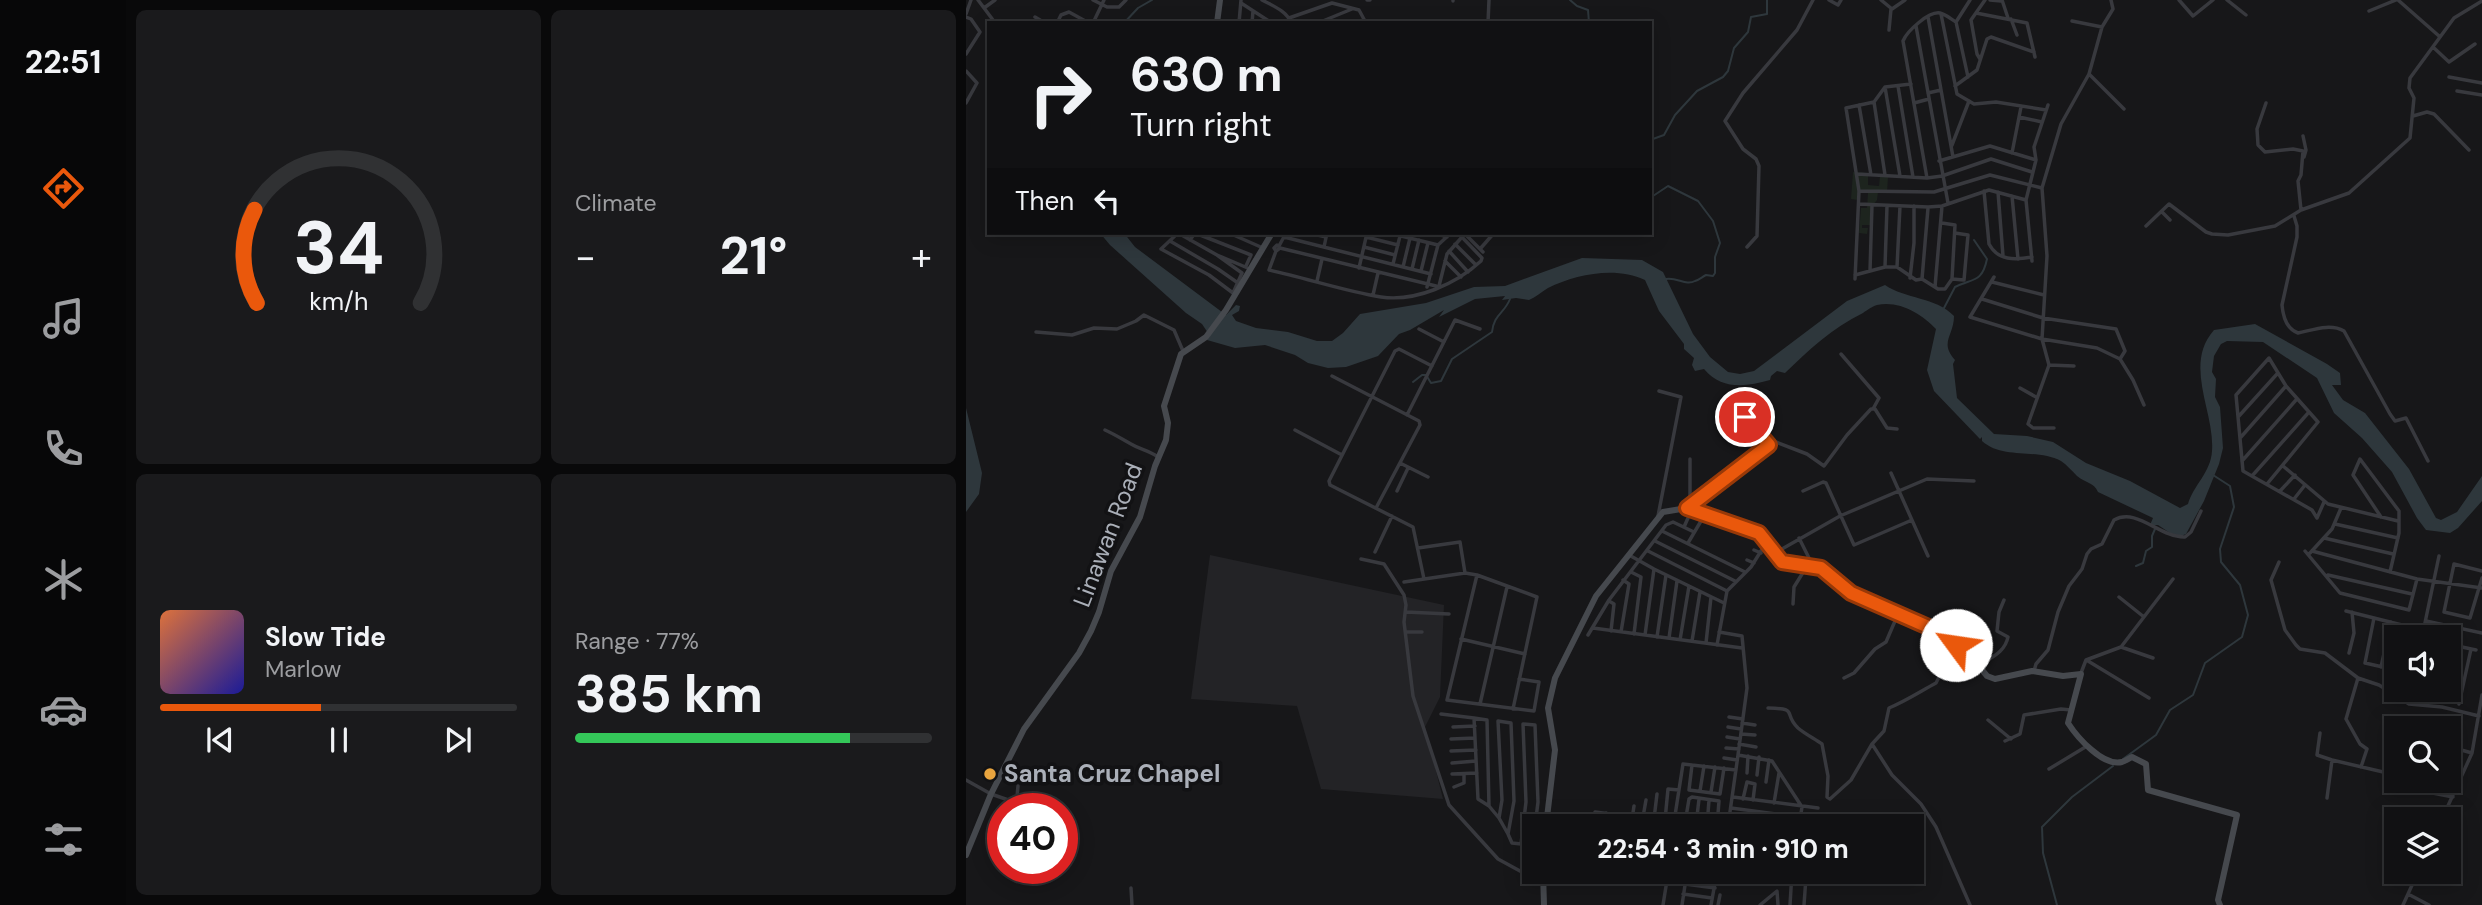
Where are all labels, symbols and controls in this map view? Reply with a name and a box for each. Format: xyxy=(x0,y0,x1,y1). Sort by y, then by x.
text: 22:51 xyxy=(25,41,101,83)
text: 630 m xyxy=(1130,42,1283,106)
icon: right xyxy=(1015,49,1106,140)
text: Turn right xyxy=(1130,104,1272,146)
icon: directions xyxy=(39,164,88,213)
icon: left xyxy=(1088,182,1126,220)
text: Then xyxy=(1015,184,1074,218)
text: Climate xyxy=(575,188,657,218)
text: 34 xyxy=(293,201,384,296)
text: 21° xyxy=(720,222,787,290)
text: − xyxy=(575,232,596,282)
text: + xyxy=(911,232,932,282)
text: km/h xyxy=(309,285,368,318)
icon: music xyxy=(39,294,88,343)
pin xyxy=(1715,387,1775,447)
icon: arrive xyxy=(1726,398,1764,436)
icon: phone xyxy=(39,424,88,473)
street label: Linawan Road xyxy=(1066,458,1149,611)
icon: climate xyxy=(39,555,88,604)
position arrow xyxy=(1919,608,1993,682)
text: Slow Tide xyxy=(265,620,386,654)
map controls xyxy=(2384,625,2461,884)
button: sound xyxy=(2384,625,2461,702)
text: Range · 77% xyxy=(575,626,699,656)
text: Marlow xyxy=(265,654,341,684)
text: 385 km xyxy=(575,660,763,728)
icon: car xyxy=(39,685,88,734)
button: search xyxy=(2384,716,2461,793)
icon: previous xyxy=(201,721,239,759)
icon: pause xyxy=(320,721,358,759)
icon: next xyxy=(439,721,477,759)
place label: Santa Cruz Chapel xyxy=(1004,758,1220,789)
marker: Santa Cruz Chapel xyxy=(982,766,998,782)
speed limit sign: 40 xyxy=(987,793,1078,884)
button: layers xyxy=(2384,807,2461,884)
icon: filters xyxy=(39,815,88,864)
text: 22:54 · 3 min · 910 m xyxy=(1597,832,1849,866)

